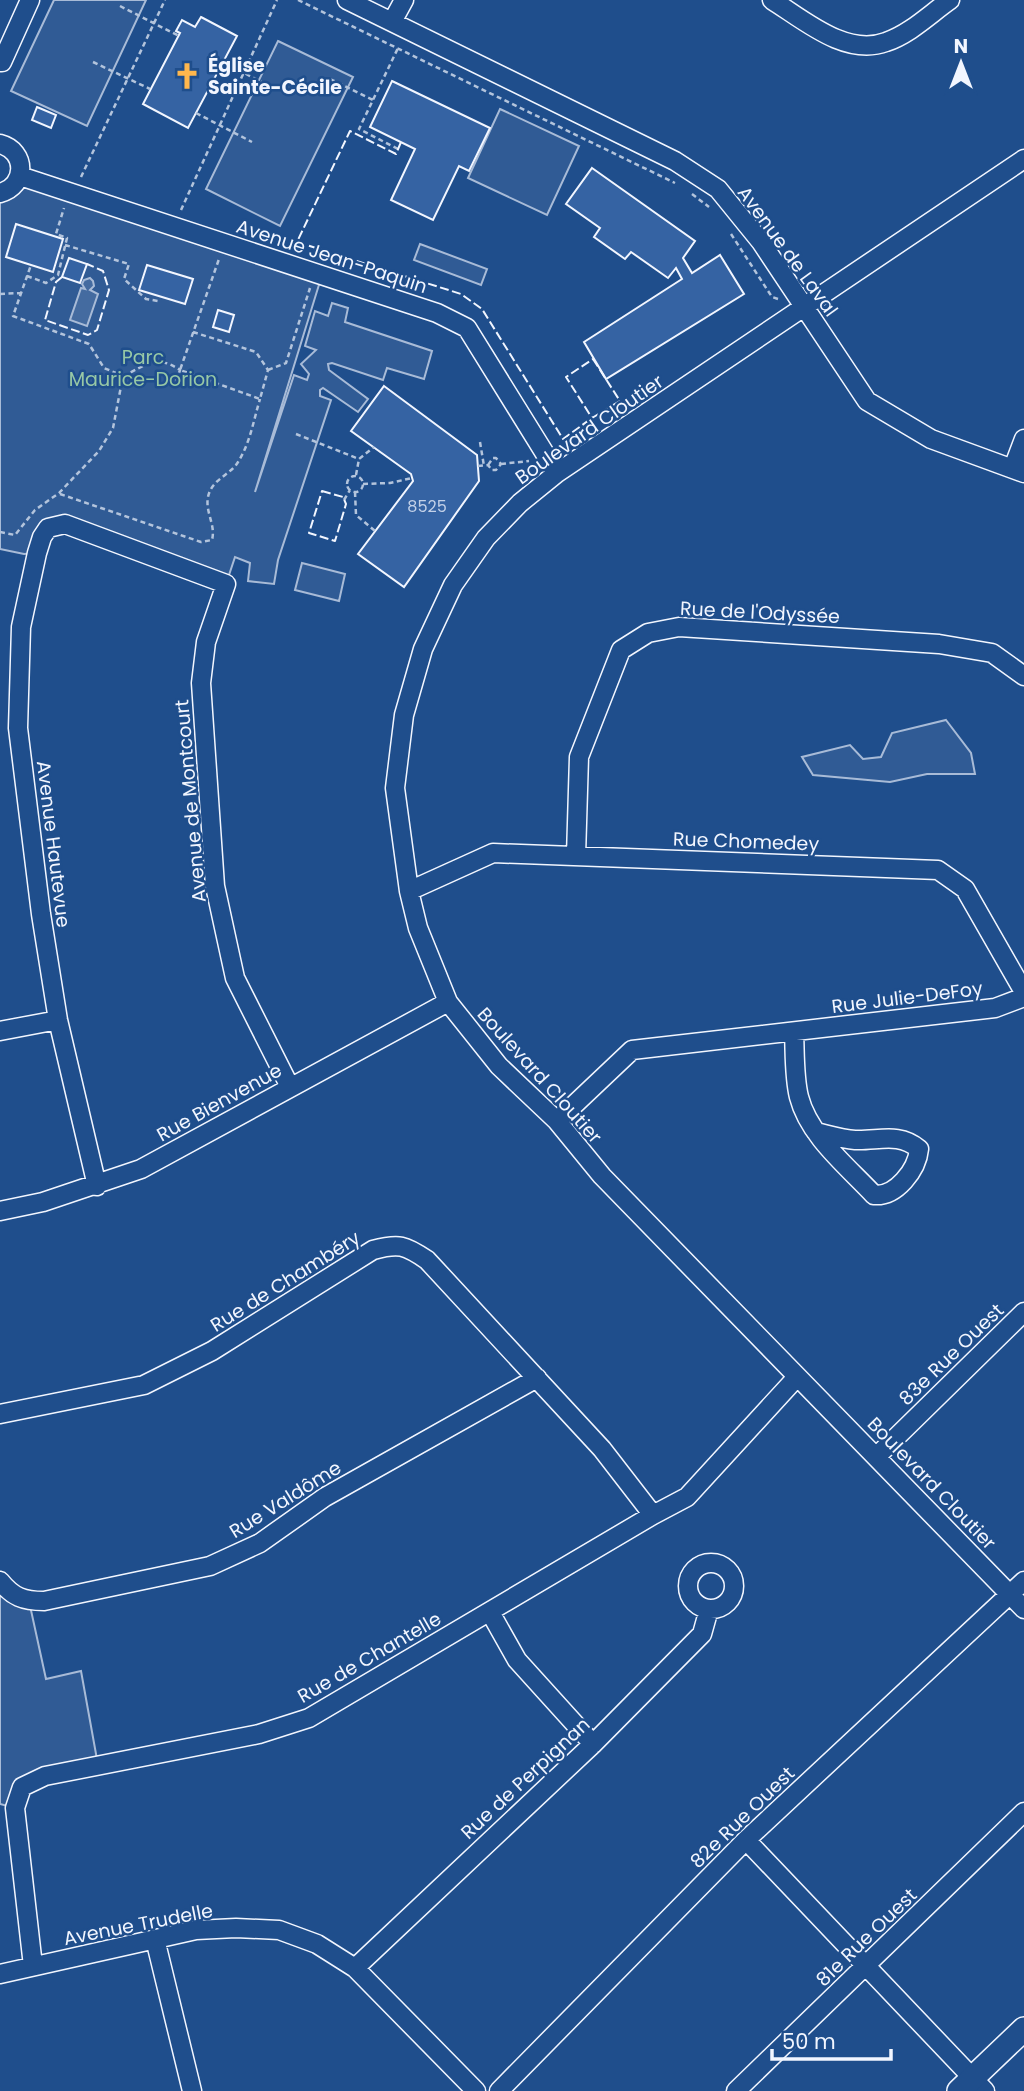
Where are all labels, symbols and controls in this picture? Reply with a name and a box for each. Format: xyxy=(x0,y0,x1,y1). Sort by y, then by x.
north arrow xyxy=(926,28,996,98)
text: N xyxy=(954,33,968,60)
place label: Église Sainte-Cécile xyxy=(208,52,342,101)
church icon: Église Sainte-Cécile xyxy=(172,61,202,91)
street label: Avenue de Laval xyxy=(731,181,844,322)
street label: Avenue Jean-Paquin xyxy=(233,213,431,300)
park label: Parc Maurice-Dorion xyxy=(69,344,217,393)
street label: Boulevard Cloutier xyxy=(510,368,669,491)
house number: 8525 xyxy=(407,495,447,518)
street label: Rue de l'Odyssée xyxy=(679,595,840,630)
street label: Avenue de Montcourt xyxy=(168,698,213,904)
street label: Avenue Hautevue xyxy=(30,759,77,929)
street label: Rue Chomedey xyxy=(672,825,820,858)
street label: Rue Julie-DeFoy xyxy=(830,975,984,1020)
street label: Boulevard Cloutier xyxy=(471,1001,608,1149)
street label: Rue Bienvenue xyxy=(152,1057,287,1148)
street label: Rue de Chambéry xyxy=(205,1224,366,1338)
street label: 83e Rue Ouest xyxy=(893,1297,1010,1411)
street label: Boulevard Cloutier xyxy=(861,1411,1002,1556)
street label: Rue Valdôme xyxy=(224,1454,346,1545)
street label: Rue de Chantelle xyxy=(292,1605,446,1710)
street label: Rue de Perpignan xyxy=(455,1711,596,1845)
street label: 82e Rue Ouest xyxy=(684,1760,801,1874)
street label: 81e Rue Ouest xyxy=(810,1882,923,1993)
street label: Avenue Trudelle xyxy=(61,1897,215,1952)
scale bar xyxy=(772,2018,891,2062)
text: 50 m xyxy=(782,2027,836,2056)

